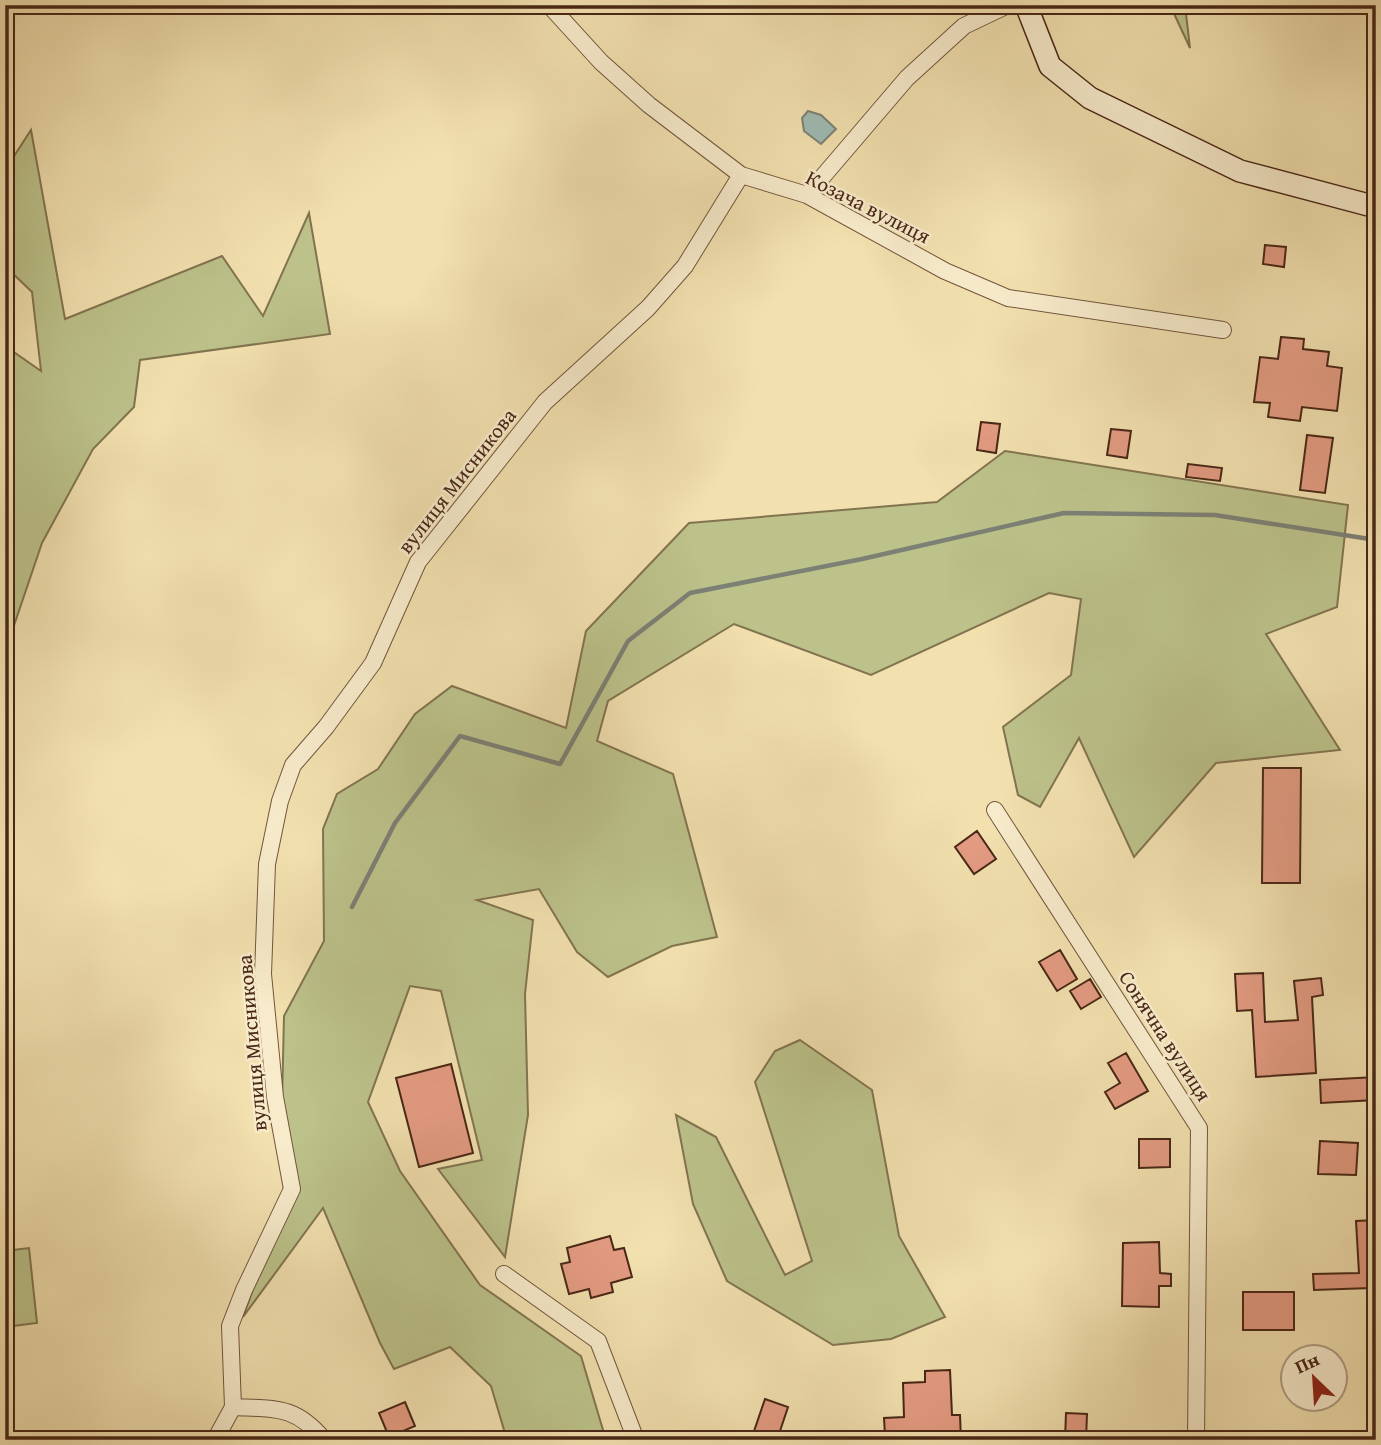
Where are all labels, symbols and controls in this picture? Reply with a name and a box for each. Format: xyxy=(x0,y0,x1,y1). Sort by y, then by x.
street label: Козача вулиця xyxy=(801,162,936,251)
street label: вулиця Мисникова xyxy=(390,401,523,560)
street label: вулиця Мисникова xyxy=(228,953,275,1133)
street label: Сонячна вулиця xyxy=(1111,964,1220,1108)
north arrow xyxy=(1280,1344,1350,1414)
text: Пн xyxy=(1290,1345,1324,1380)

